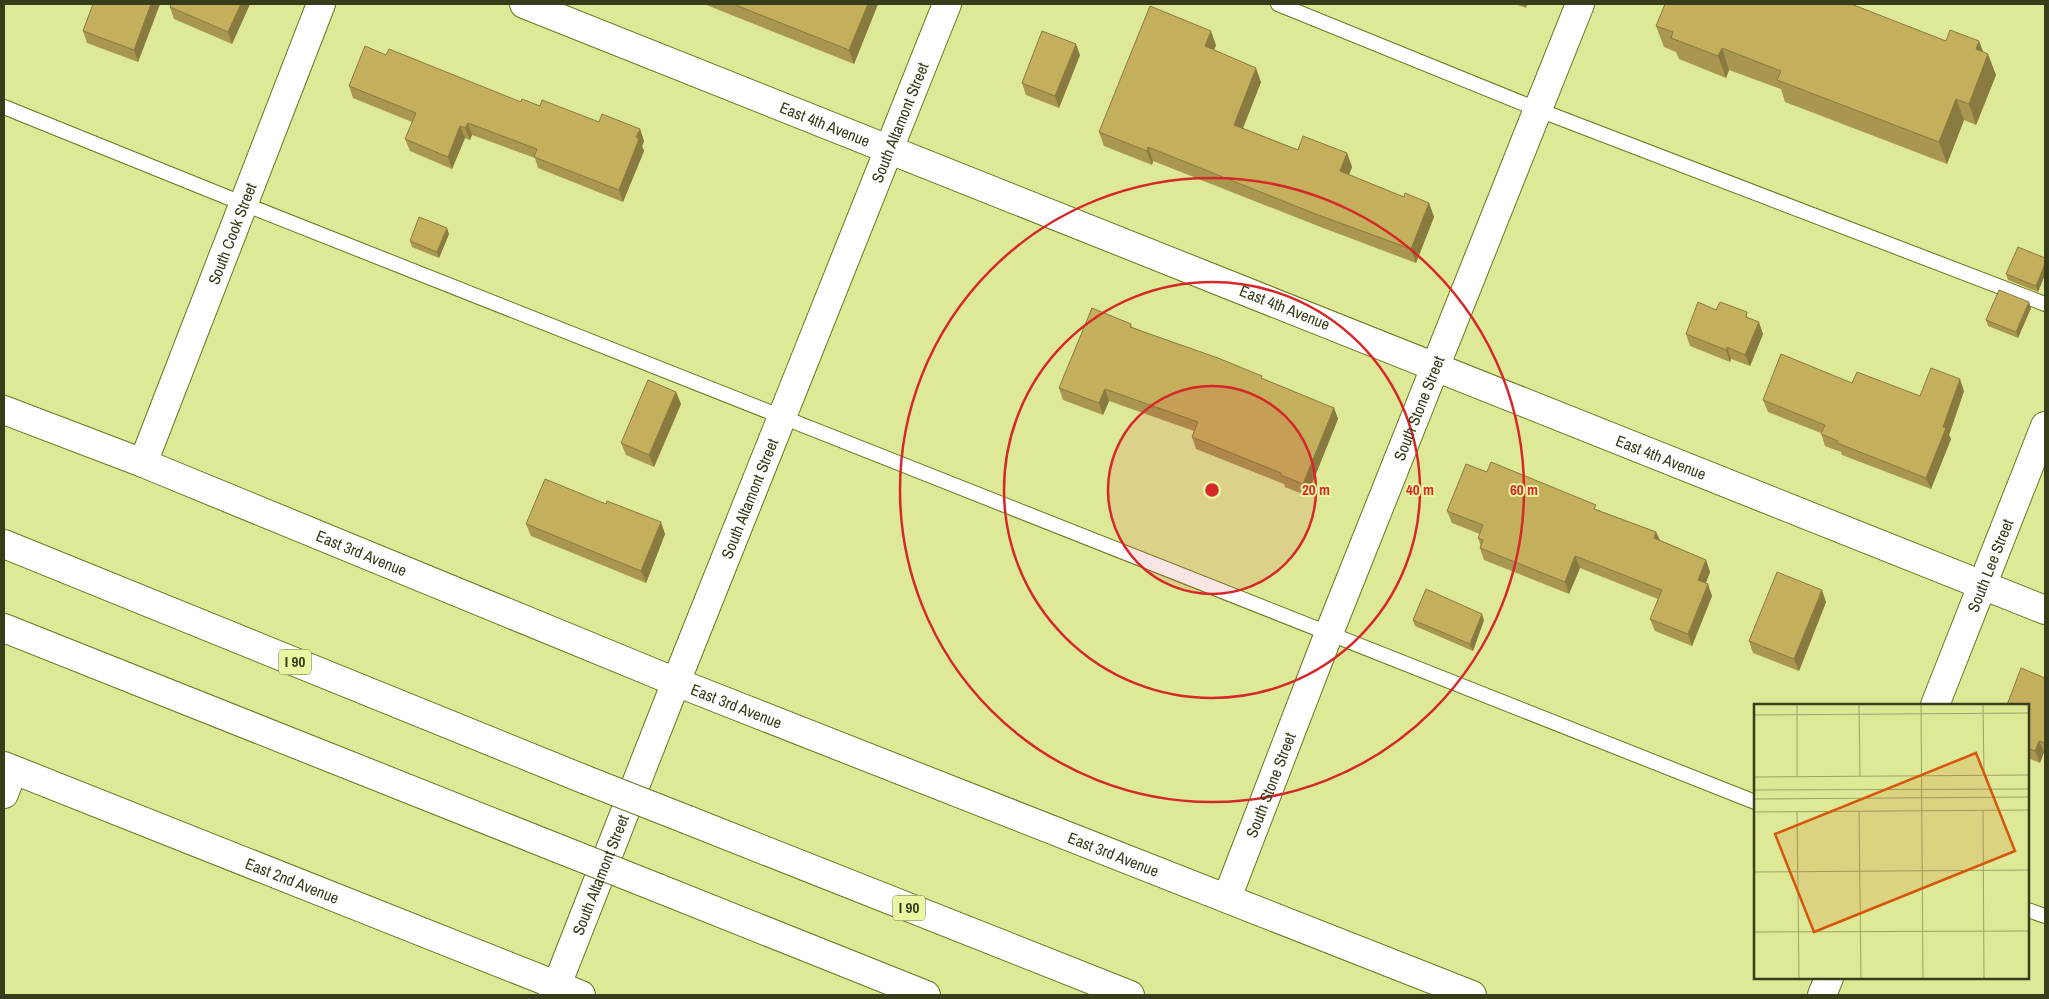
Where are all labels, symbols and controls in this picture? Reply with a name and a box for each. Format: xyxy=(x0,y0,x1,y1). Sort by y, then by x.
street label: South Altamont Street xyxy=(866,59,934,186)
street label: East 4th Avenue xyxy=(777,96,873,152)
street label: South Cook Street xyxy=(202,179,262,288)
street label: East 4th Avenue xyxy=(1236,279,1333,335)
street label: South Stone Street xyxy=(1388,352,1450,464)
street label: East 4th Avenue xyxy=(1613,429,1709,485)
street label: South Altamont Street xyxy=(715,435,783,562)
text: 20 m xyxy=(1302,479,1330,500)
text: 40 m xyxy=(1406,479,1434,500)
text: 60 m xyxy=(1510,479,1538,500)
centre of rings xyxy=(1203,481,1221,499)
street label: South Lee Street xyxy=(1962,515,2018,615)
street label: East 3rd Avenue xyxy=(313,524,410,581)
road number: I 90 xyxy=(279,650,311,674)
street label: East 3rd Avenue xyxy=(688,678,785,734)
inset map xyxy=(1754,704,2029,979)
street label: South Stone Street xyxy=(1240,729,1301,841)
street label: South Altamont Street xyxy=(567,811,634,938)
street label: East 3rd Avenue xyxy=(1065,826,1162,882)
street label: East 2nd Avenue xyxy=(242,852,342,909)
road number: I 90 xyxy=(893,896,925,920)

